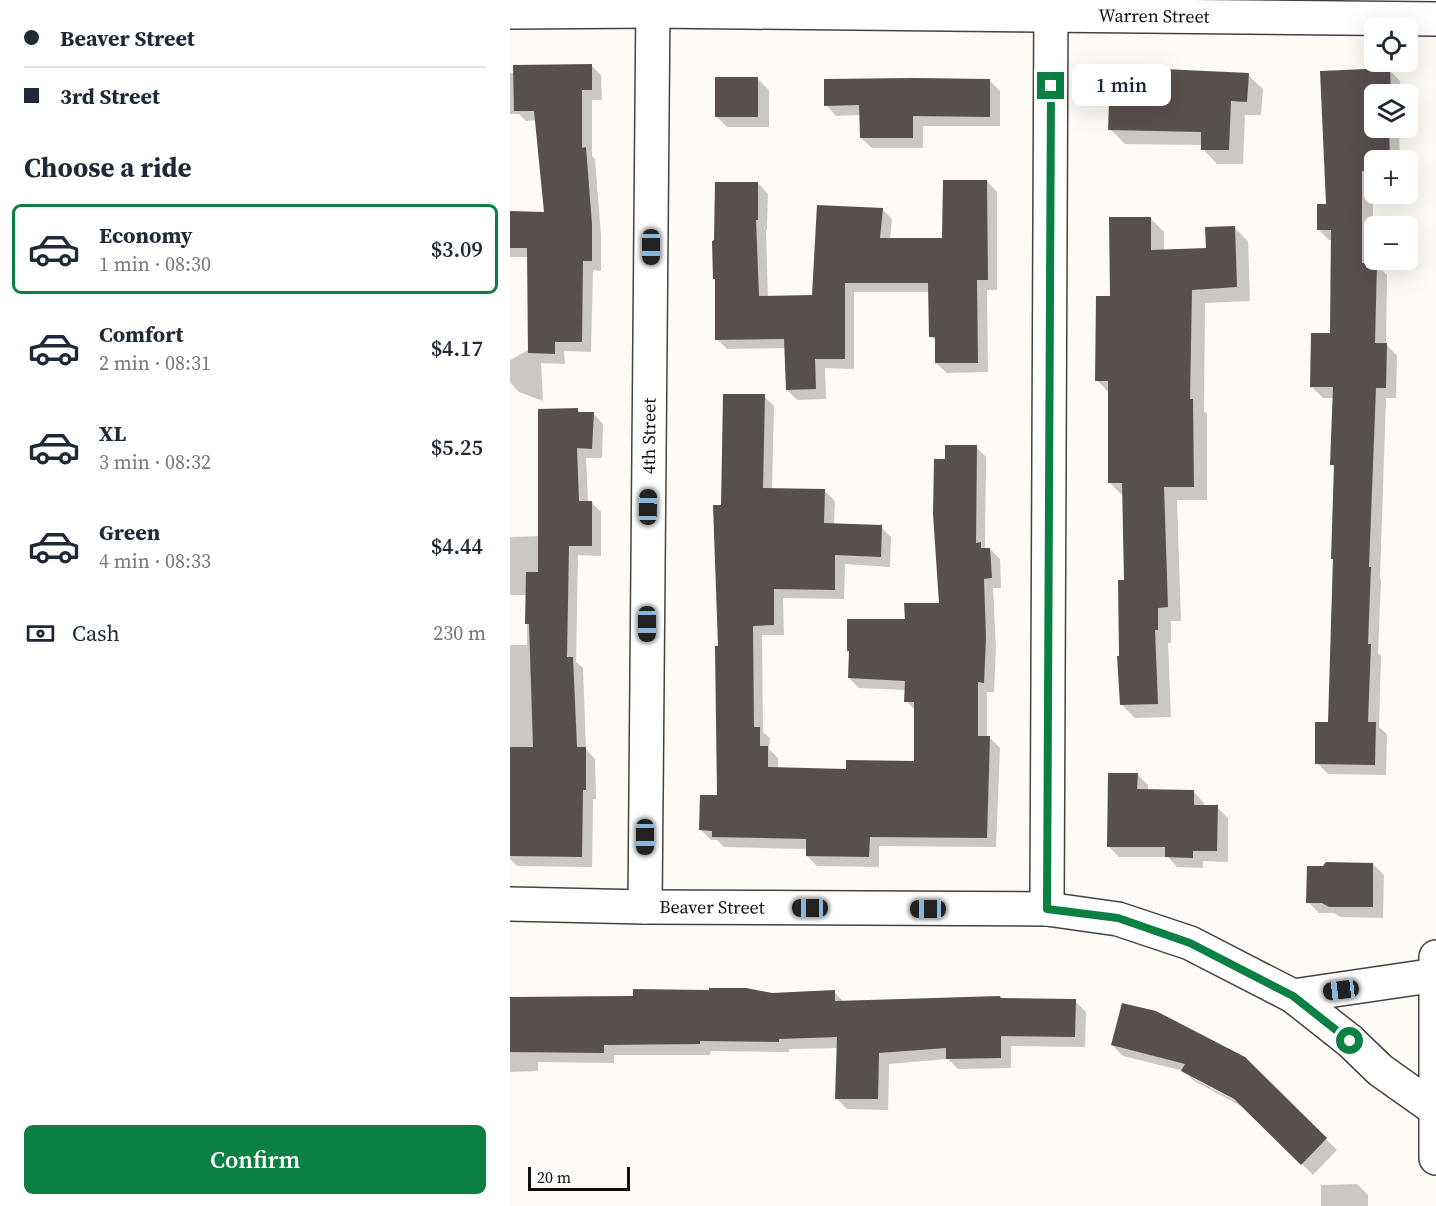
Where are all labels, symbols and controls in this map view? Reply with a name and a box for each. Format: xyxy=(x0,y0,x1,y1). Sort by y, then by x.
street label: Warren Street xyxy=(1098,3,1210,29)
map controls xyxy=(1364,18,1418,270)
button: locate xyxy=(1364,18,1418,72)
text: Beaver Street xyxy=(60,23,195,53)
callout: 1 min xyxy=(1072,65,1171,107)
text: 1 min xyxy=(1096,71,1147,99)
route end xyxy=(1037,72,1064,99)
text: 3rd Street xyxy=(60,81,160,111)
button: layers xyxy=(1364,84,1418,138)
text: Choose a ride xyxy=(24,149,192,186)
button: + xyxy=(1364,150,1418,204)
button: − xyxy=(1364,216,1418,270)
text: Economy xyxy=(99,220,193,250)
icon: car xyxy=(27,222,81,276)
car xyxy=(642,229,660,265)
text: $3.09 xyxy=(431,234,483,264)
text: 1 min · 08:30 xyxy=(99,250,211,278)
text: Comfort xyxy=(99,319,183,349)
icon: car xyxy=(27,321,81,375)
text: $4.17 xyxy=(431,333,483,363)
text: 2 min · 08:31 xyxy=(99,349,211,377)
street label: 4th Street xyxy=(636,398,661,474)
text: XL xyxy=(99,418,126,448)
icon: car xyxy=(27,420,81,474)
text: $5.25 xyxy=(431,432,483,462)
text: 3 min · 08:32 xyxy=(99,448,211,476)
car xyxy=(639,489,657,525)
text: Green xyxy=(99,517,160,547)
icon: car xyxy=(27,519,81,573)
text: $4.44 xyxy=(431,531,483,561)
text: 4 min · 08:33 xyxy=(99,547,211,575)
car xyxy=(638,606,656,642)
icon: cash xyxy=(24,617,57,650)
text: Cash xyxy=(72,618,120,648)
text: 230 m xyxy=(433,619,486,647)
car xyxy=(636,819,654,855)
street label: Beaver Street xyxy=(659,894,765,920)
car xyxy=(792,899,828,917)
car xyxy=(910,900,946,918)
car xyxy=(1322,979,1360,1001)
route start xyxy=(1336,1027,1363,1054)
button: Confirm xyxy=(24,1125,486,1194)
scale bar xyxy=(528,1164,630,1192)
text: 20 m xyxy=(537,1166,571,1188)

